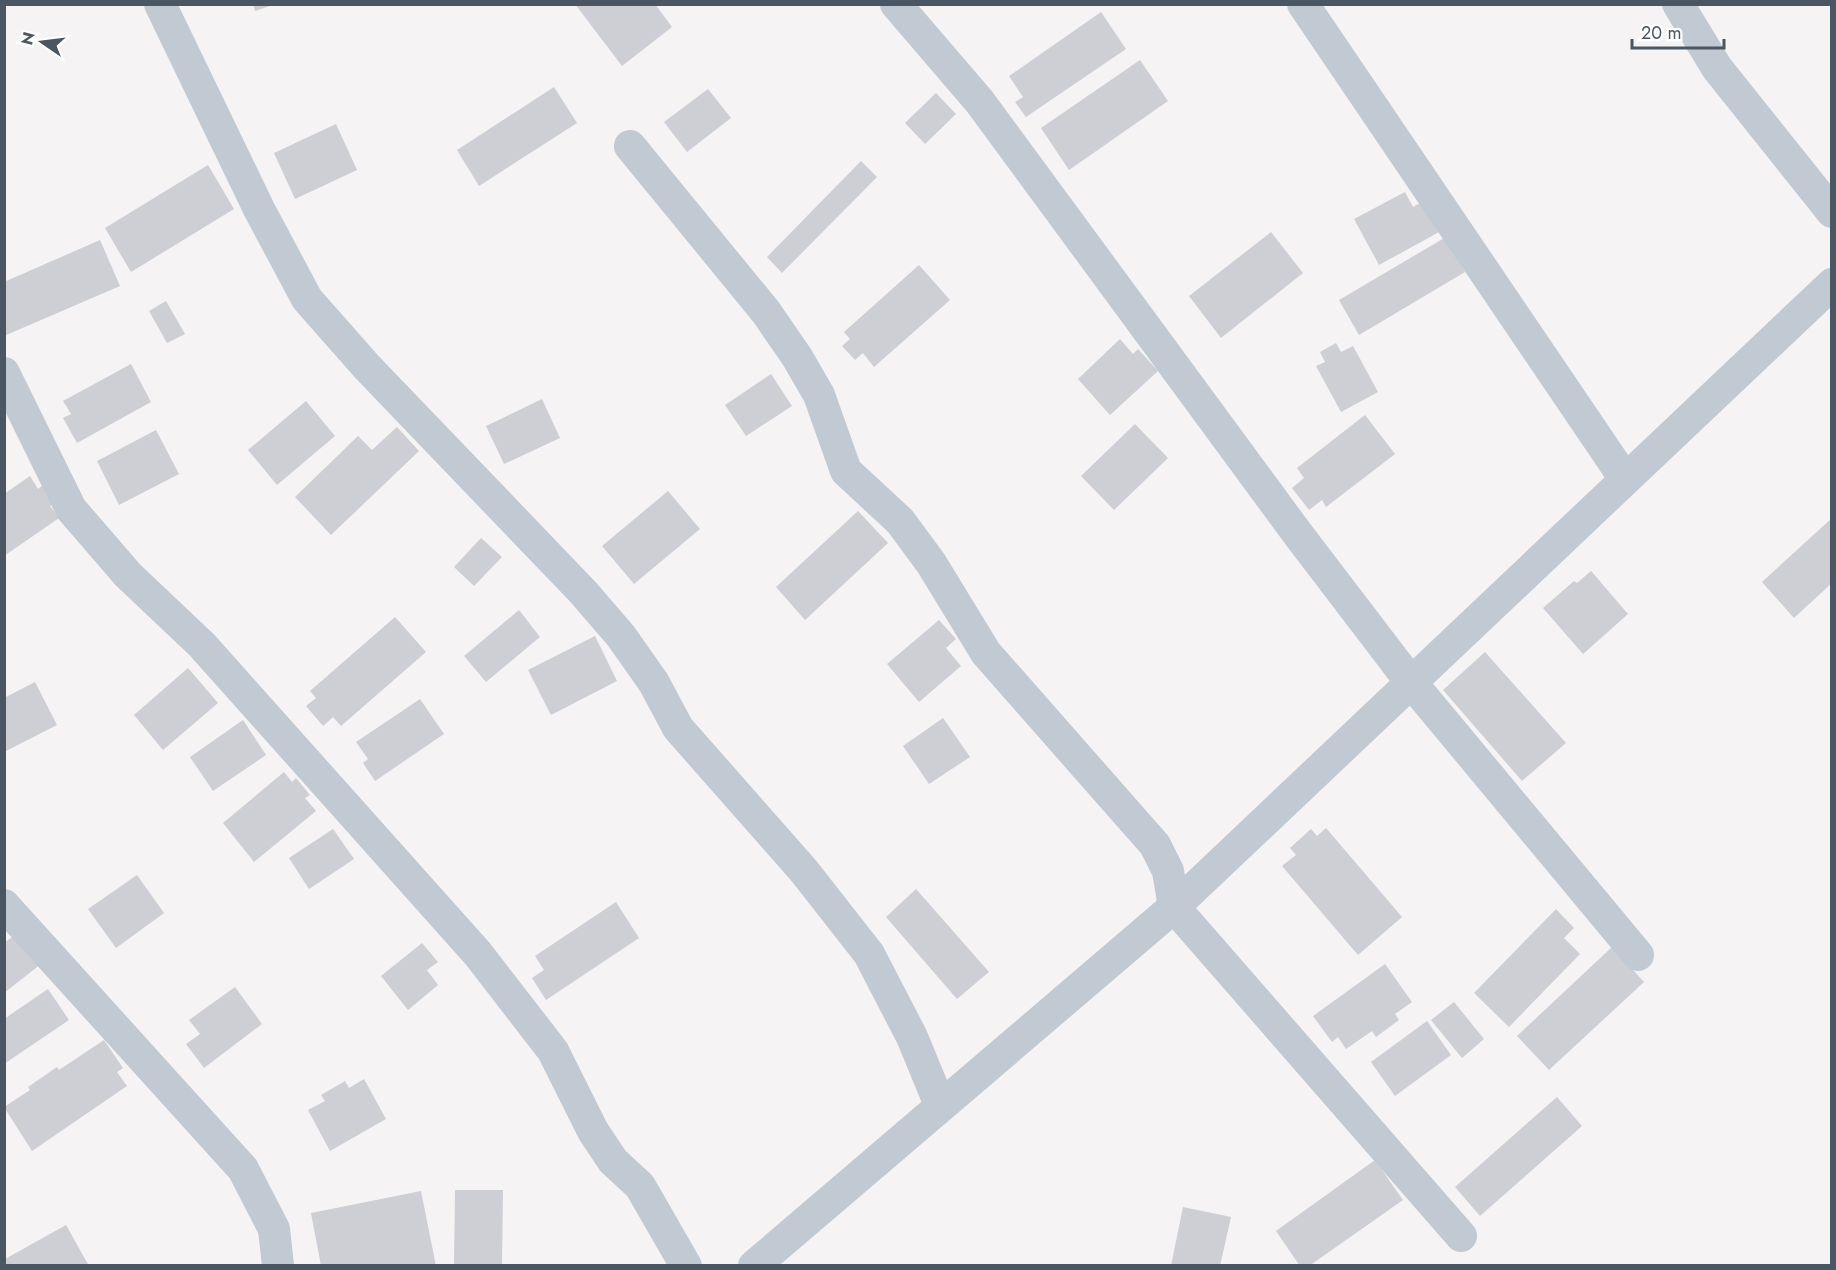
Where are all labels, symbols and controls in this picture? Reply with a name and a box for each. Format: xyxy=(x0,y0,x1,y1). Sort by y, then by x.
north arrow xyxy=(12,12,72,72)
scale bar xyxy=(1632,12,1724,50)
text: 20 m xyxy=(1641,20,1681,46)
text: N xyxy=(15,30,41,47)

